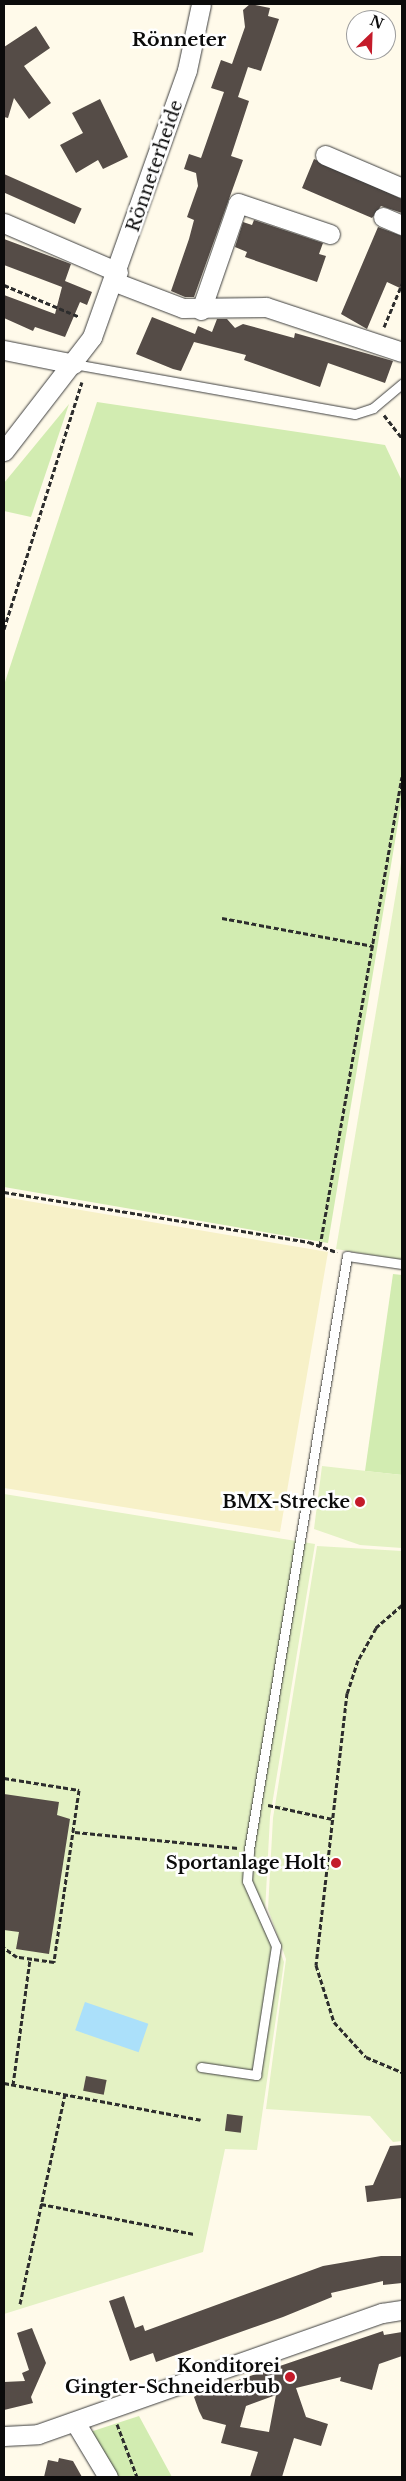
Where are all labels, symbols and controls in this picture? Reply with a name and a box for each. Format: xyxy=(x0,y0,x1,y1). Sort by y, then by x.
north arrow xyxy=(346,10,396,60)
text: N xyxy=(367,11,386,33)
district label: Rönneter xyxy=(132,29,226,51)
street label: Rönneterheide xyxy=(122,97,188,235)
place label: BMX-Strecke xyxy=(222,1491,350,1513)
marker: BMX-Strecke xyxy=(354,1496,366,1508)
place label: Sportanlage Holt xyxy=(166,1852,326,1874)
marker: Sportanlage Holt xyxy=(330,1857,342,1869)
place label: Konditorei Gingter-Schneiderbub xyxy=(65,2356,280,2398)
marker: Konditorei Gingter-Schneiderbub xyxy=(284,2371,296,2383)

